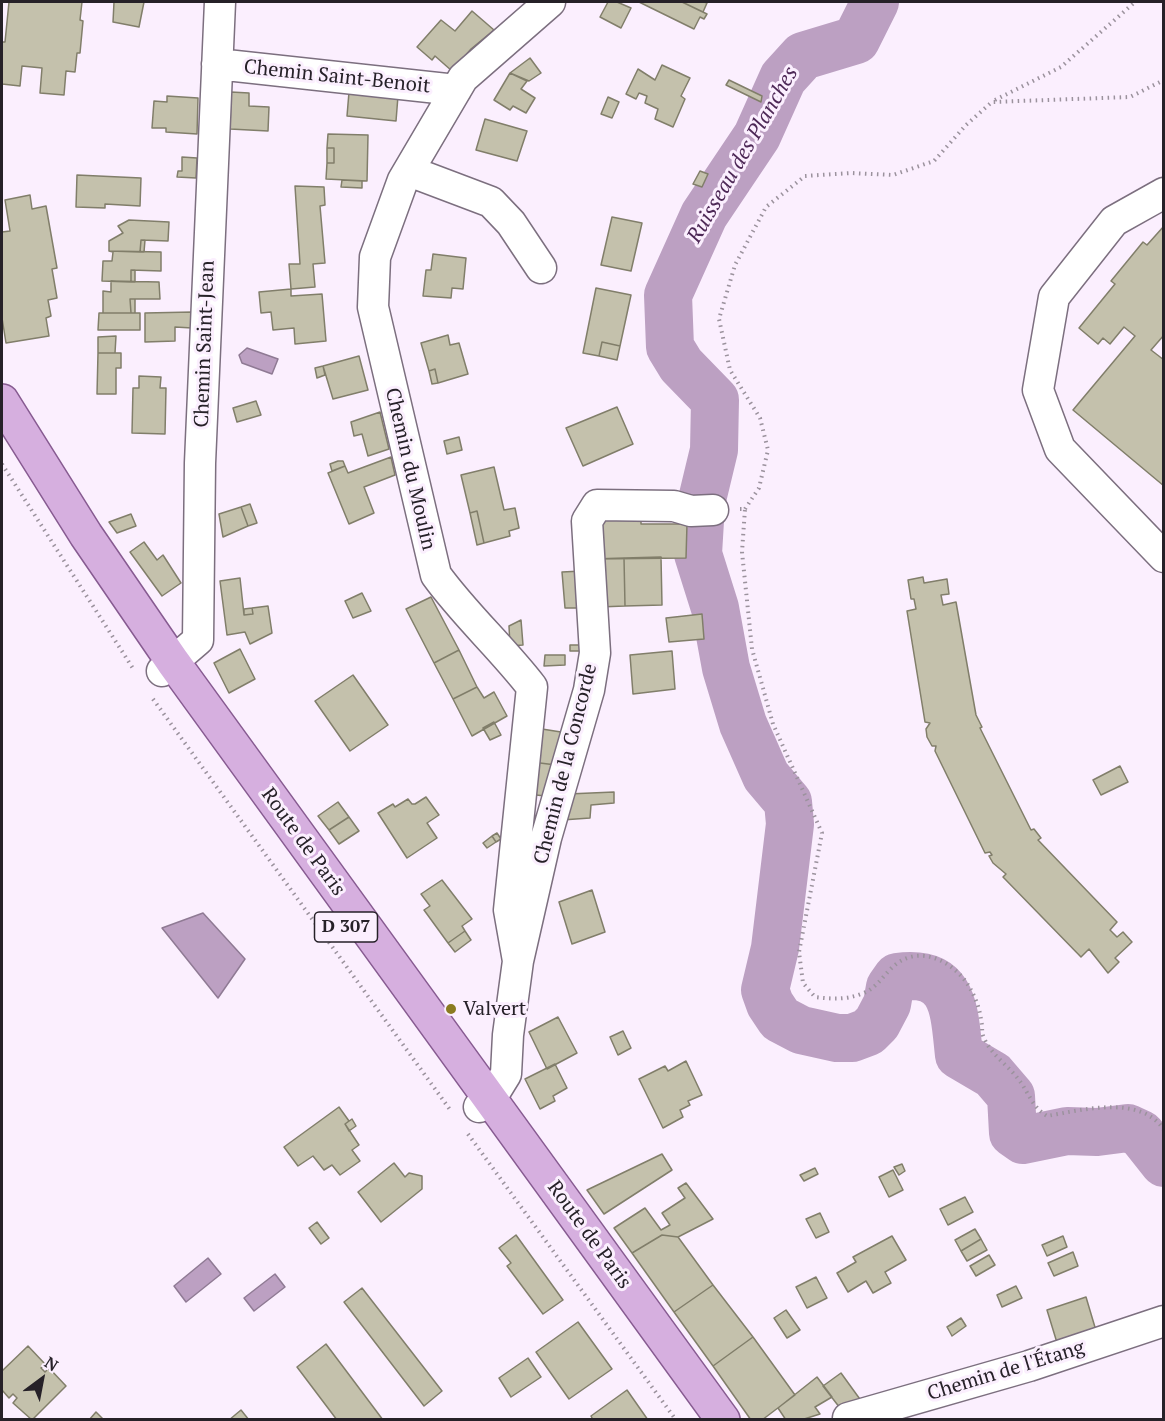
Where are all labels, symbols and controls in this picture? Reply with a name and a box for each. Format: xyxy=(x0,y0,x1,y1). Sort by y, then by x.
street label: Chemin Saint-Benoit xyxy=(243,55,431,99)
water label: Ruisseau des Planches xyxy=(682,62,804,248)
street label: Chemin Saint-Jean xyxy=(190,260,220,428)
street label: Chemin du Moulin xyxy=(380,385,440,553)
street label: Chemin de la Concorde xyxy=(529,661,603,867)
street label: Route de Paris xyxy=(256,783,350,901)
road number: D 307 xyxy=(314,912,378,942)
place label: Valvert xyxy=(463,997,526,1021)
marker: Valvert xyxy=(444,1002,458,1016)
street label: Route de Paris xyxy=(542,1176,636,1294)
street label: Chemin de l'Étang xyxy=(925,1336,1087,1406)
north arrow xyxy=(12,1349,72,1409)
text: N xyxy=(41,1351,63,1376)

